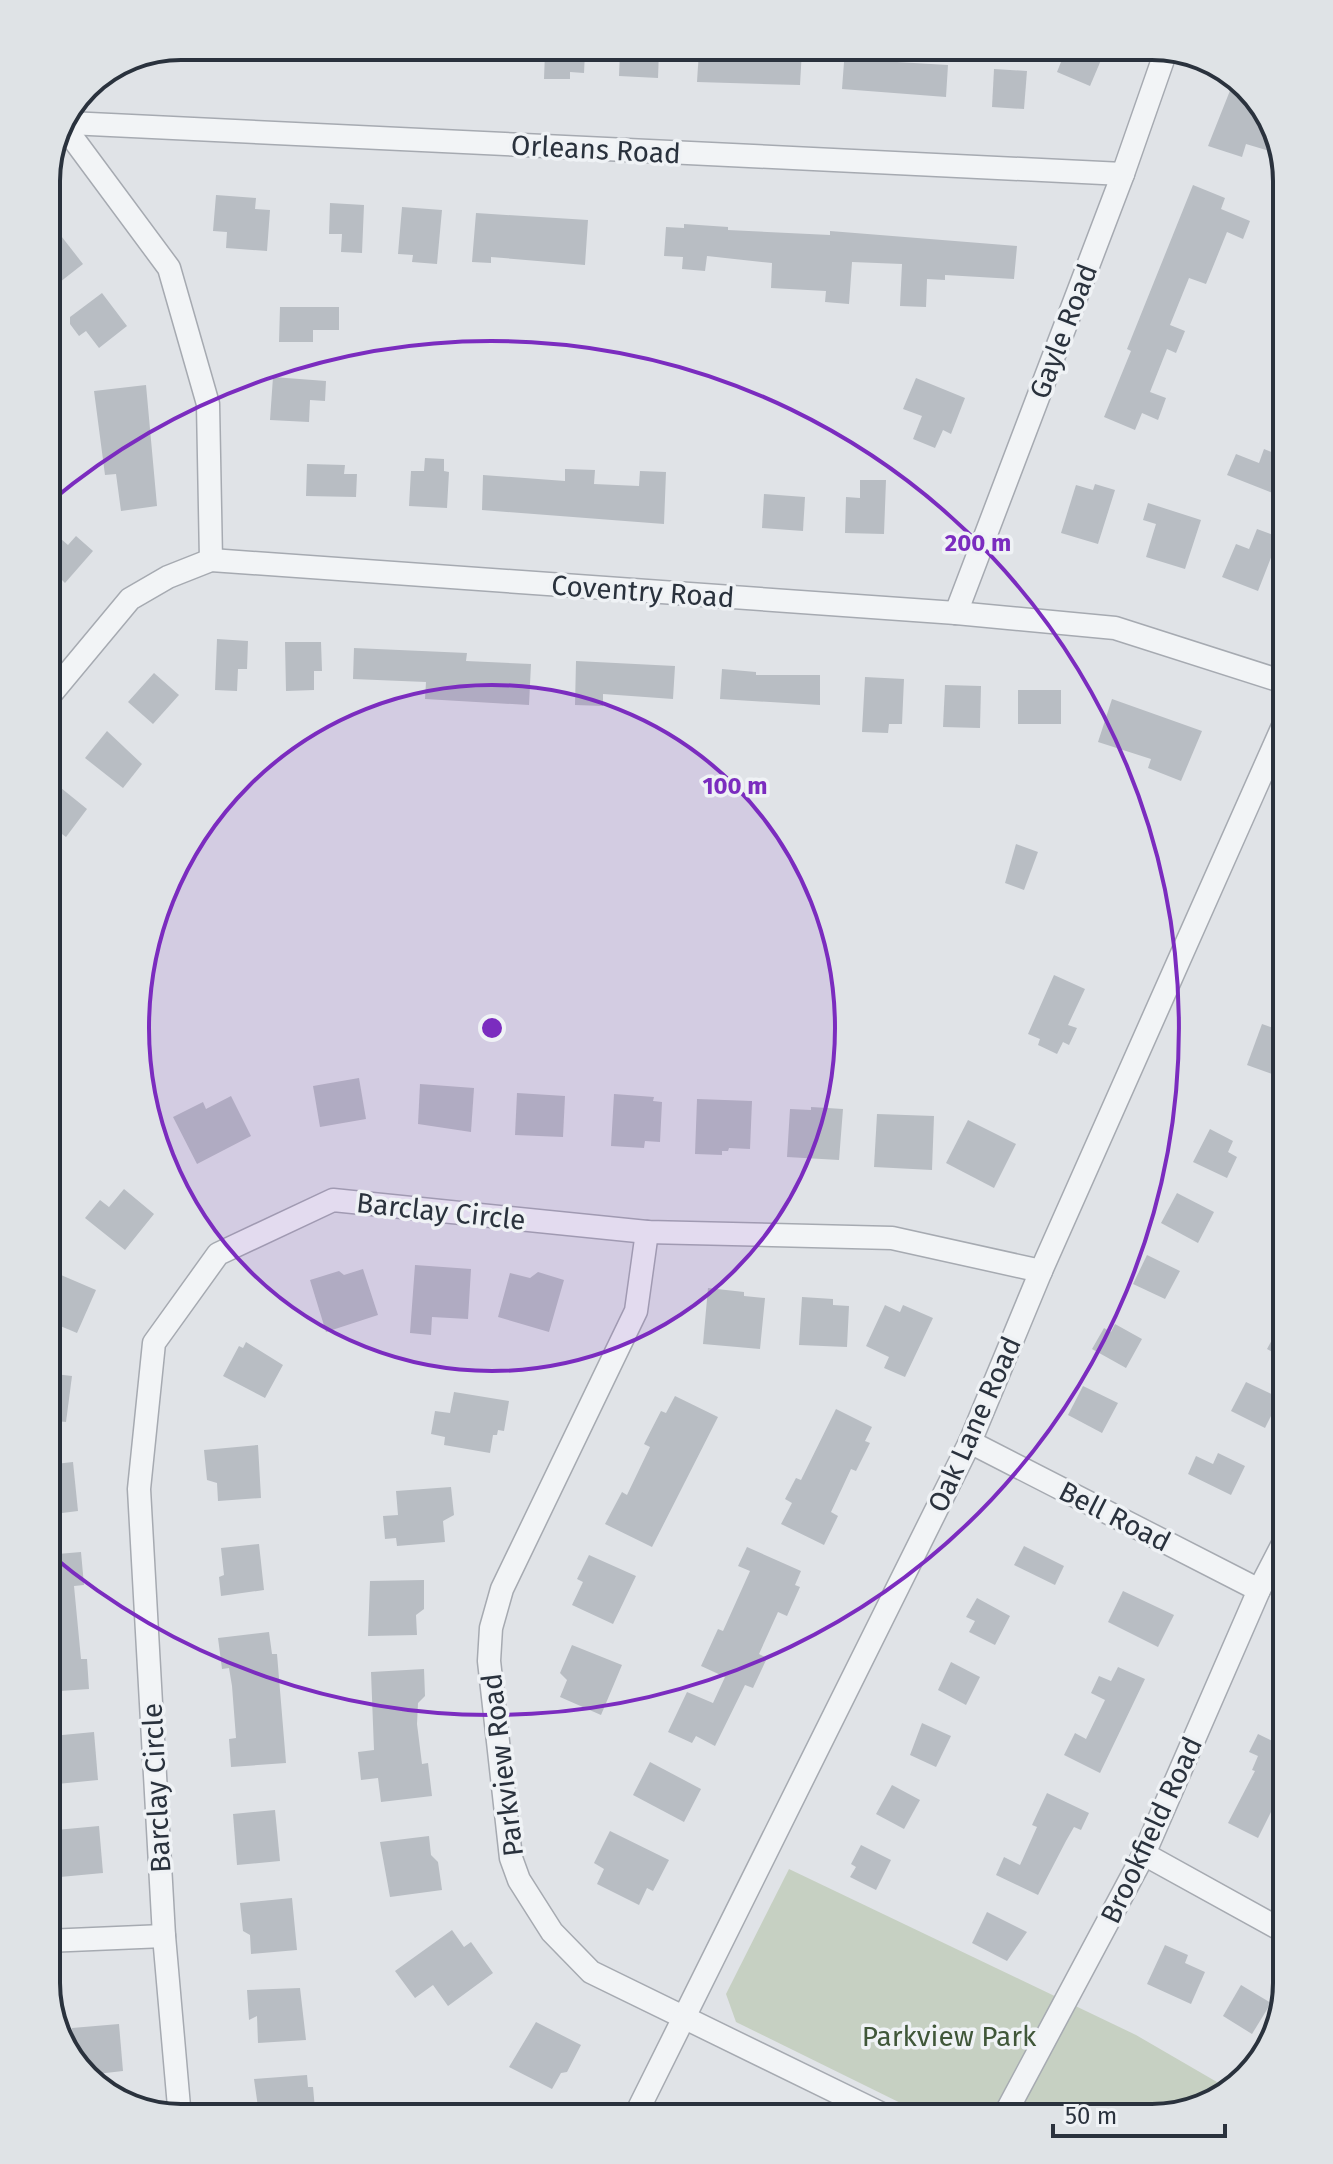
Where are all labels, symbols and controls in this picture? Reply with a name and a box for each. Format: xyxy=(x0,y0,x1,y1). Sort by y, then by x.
street label: Orleans Road xyxy=(510,129,682,170)
street label: Gayle Road xyxy=(1023,259,1104,403)
text: 200 m xyxy=(945,529,1011,557)
street label: Coventry Road xyxy=(550,569,736,614)
text: 100 m xyxy=(702,772,768,800)
centre of rings xyxy=(478,1014,506,1042)
street label: Barclay Circle xyxy=(355,1186,527,1237)
street label: Oak Lane Road xyxy=(921,1331,1028,1517)
street label: Bell Road xyxy=(1054,1474,1176,1559)
street label: Parkview Road xyxy=(475,1672,530,1858)
street label: Barclay Circle xyxy=(136,1702,177,1874)
street label: Brookfield Road xyxy=(1094,1732,1209,1929)
park label: Parkview Park xyxy=(862,2020,1037,2053)
scale bar xyxy=(1053,2088,1225,2138)
text: 50 m xyxy=(1065,2102,1117,2130)

